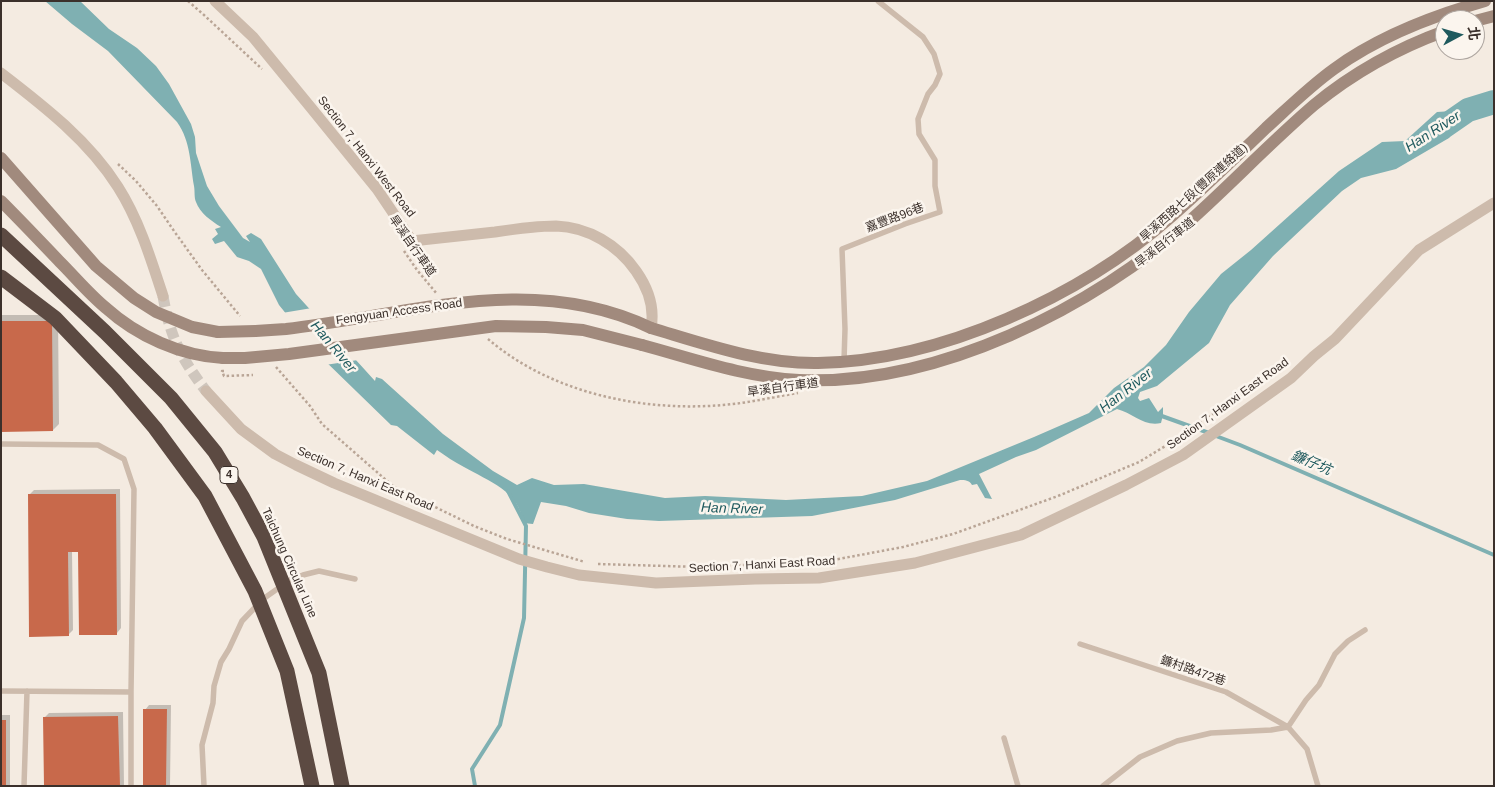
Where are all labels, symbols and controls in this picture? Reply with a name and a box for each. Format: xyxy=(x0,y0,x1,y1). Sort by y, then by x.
north arrow xyxy=(1435,10,1485,60)
text: 北 xyxy=(1465,26,1483,41)
street label: Section 7, Hanxi West Road xyxy=(314,94,418,220)
water label: Han River xyxy=(1402,108,1464,156)
street label: 旱溪西路七段(豐原連絡道) xyxy=(1137,141,1251,245)
street label: 嘉豐路96巷 xyxy=(864,200,926,236)
street label: 旱溪自行車道 xyxy=(385,212,439,280)
street label: 旱溪自行車道 xyxy=(1132,215,1198,271)
street label: Fengyuan Access Road xyxy=(335,296,463,328)
water label: Han River xyxy=(307,318,359,376)
street label: Section 7, Hanxi East Road xyxy=(1164,355,1292,453)
water label: Han River xyxy=(1096,365,1156,417)
street label: 旱溪自行車道 xyxy=(746,376,820,400)
street label: Section 7, Hanxi East Road xyxy=(295,444,435,514)
water label: 鐮仔坑 xyxy=(1288,447,1334,479)
road number: 4 xyxy=(220,466,238,484)
water label: Han River xyxy=(701,500,763,518)
street label: Taichung Circular Line xyxy=(258,506,320,620)
street label: Section 7, Hanxi East Road xyxy=(688,554,836,576)
street label: 鐮村路472巷 xyxy=(1158,653,1228,689)

